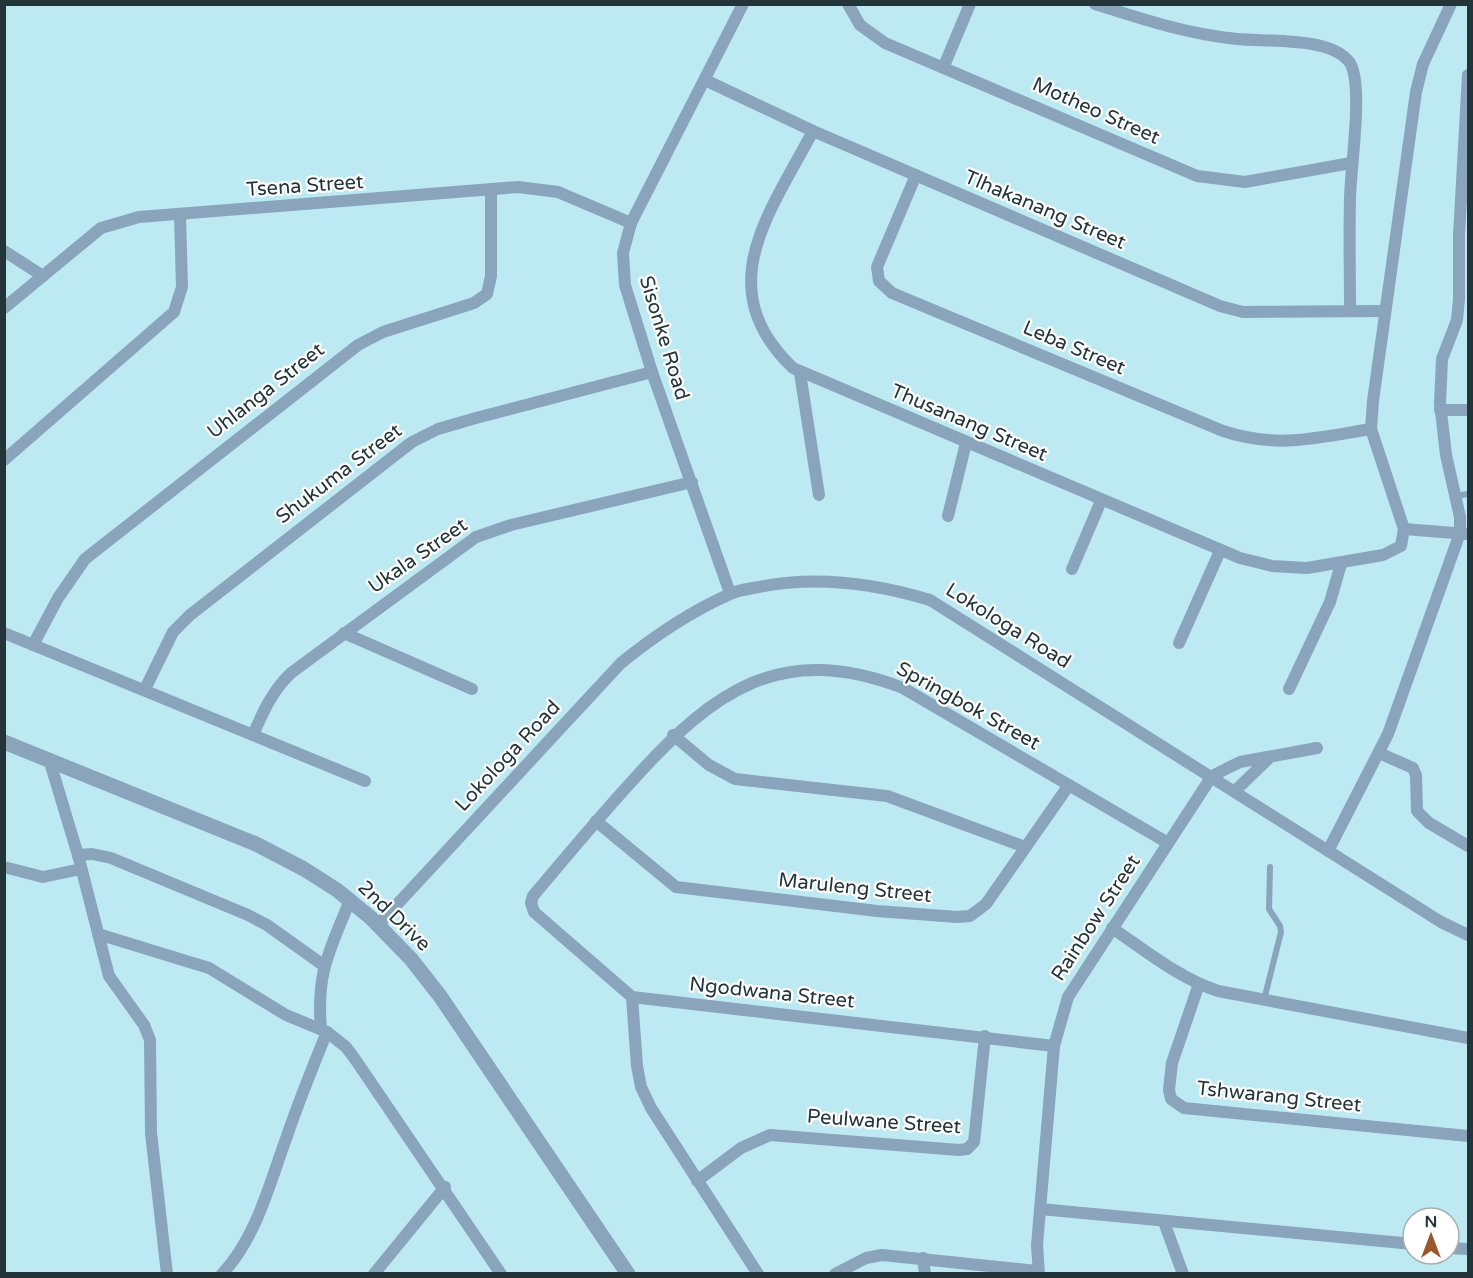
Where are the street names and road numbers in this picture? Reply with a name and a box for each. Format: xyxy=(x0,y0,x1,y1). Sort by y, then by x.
street label: Motheo Street xyxy=(1029,72,1164,150)
street label: Tlhakanang Street xyxy=(961,165,1130,255)
street label: Tsena Street xyxy=(246,170,365,202)
street label: Sisonke Road xyxy=(634,273,694,403)
street label: Leba Street xyxy=(1019,316,1129,380)
street label: Uhlanga Street xyxy=(203,338,330,444)
street label: Thusanang Street xyxy=(887,379,1051,467)
street label: Shukuma Street xyxy=(271,419,407,529)
street label: Ukala Street xyxy=(364,513,472,599)
street label: Lokologa Road xyxy=(941,578,1075,674)
street label: Springbok Street xyxy=(892,657,1044,756)
street label: Lokologa Road xyxy=(450,696,566,816)
street label: Rainbow Street xyxy=(1046,850,1146,986)
street label: Maruleng Street xyxy=(777,868,933,908)
street label: 2nd Drive xyxy=(353,875,435,957)
street label: Ngodwana Street xyxy=(688,972,856,1014)
street label: Tshwarang Street xyxy=(1196,1076,1363,1118)
street label: Peulwane Street xyxy=(806,1105,962,1139)

